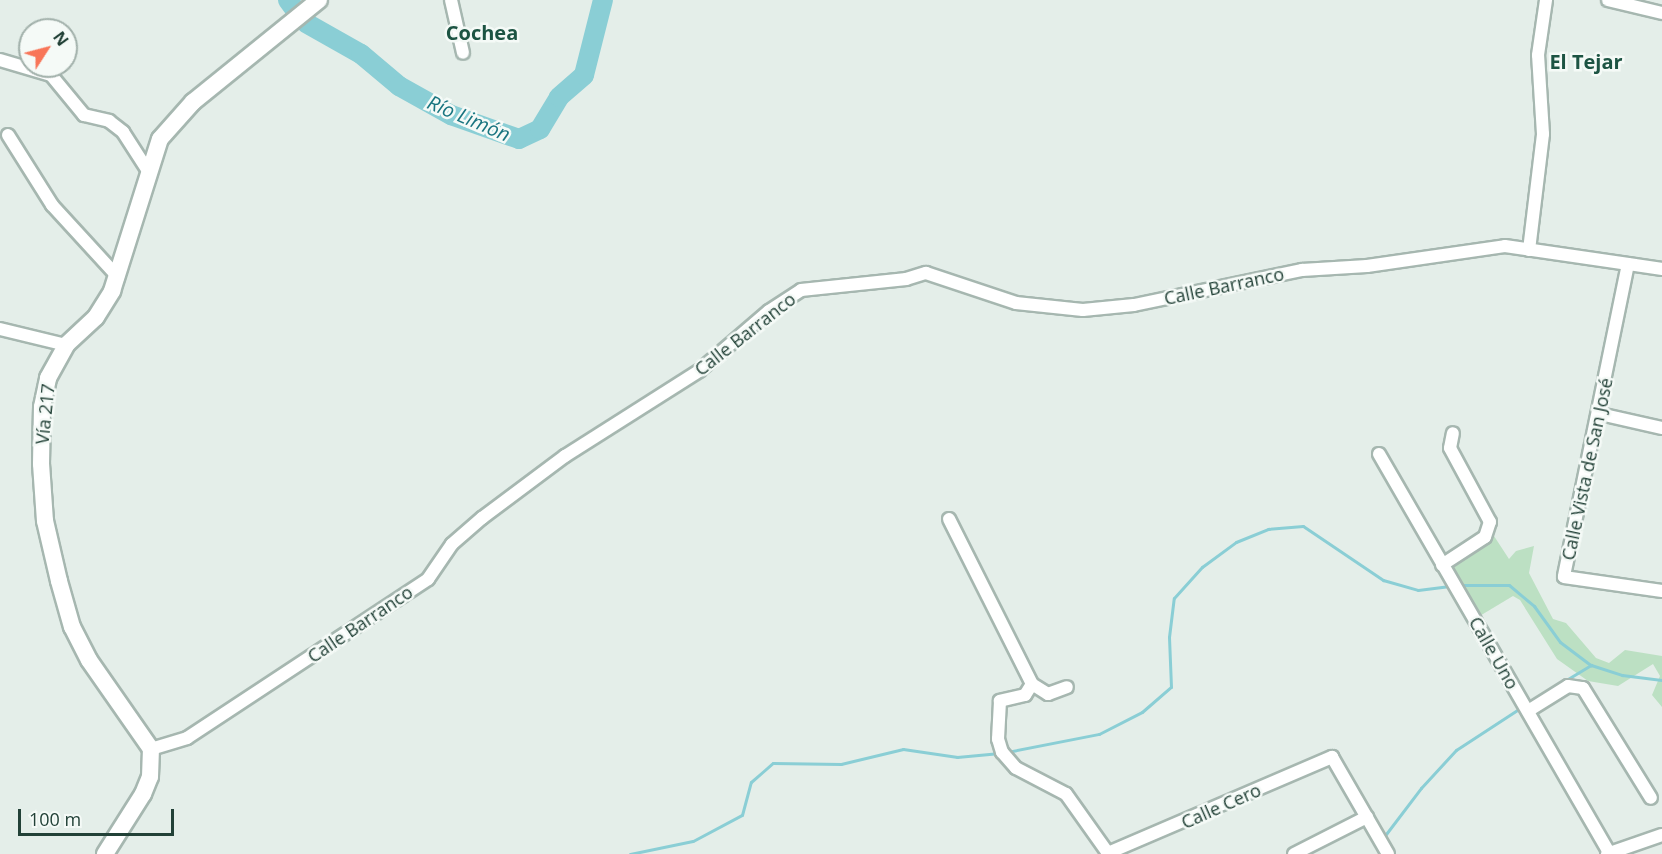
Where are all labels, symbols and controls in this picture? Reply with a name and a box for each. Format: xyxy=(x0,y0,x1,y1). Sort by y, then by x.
north arrow xyxy=(18,18,78,78)
district label: Cochea xyxy=(446,20,518,44)
text: N xyxy=(48,27,74,50)
district label: El Tejar xyxy=(1549,49,1623,73)
water label: Río Limón xyxy=(424,90,514,146)
street label: Calle Barranco xyxy=(1162,263,1286,309)
street label: Calle Barranco xyxy=(690,288,800,380)
street label: Calle Vista de San José xyxy=(1557,376,1617,562)
street label: Vía 217 xyxy=(31,383,59,445)
street label: Calle Barranco xyxy=(303,581,417,667)
street label: Calle Uno xyxy=(1465,613,1523,693)
street label: Calle Cero xyxy=(1178,779,1264,833)
scale bar xyxy=(21,797,177,835)
text: 100 m xyxy=(29,807,81,831)

